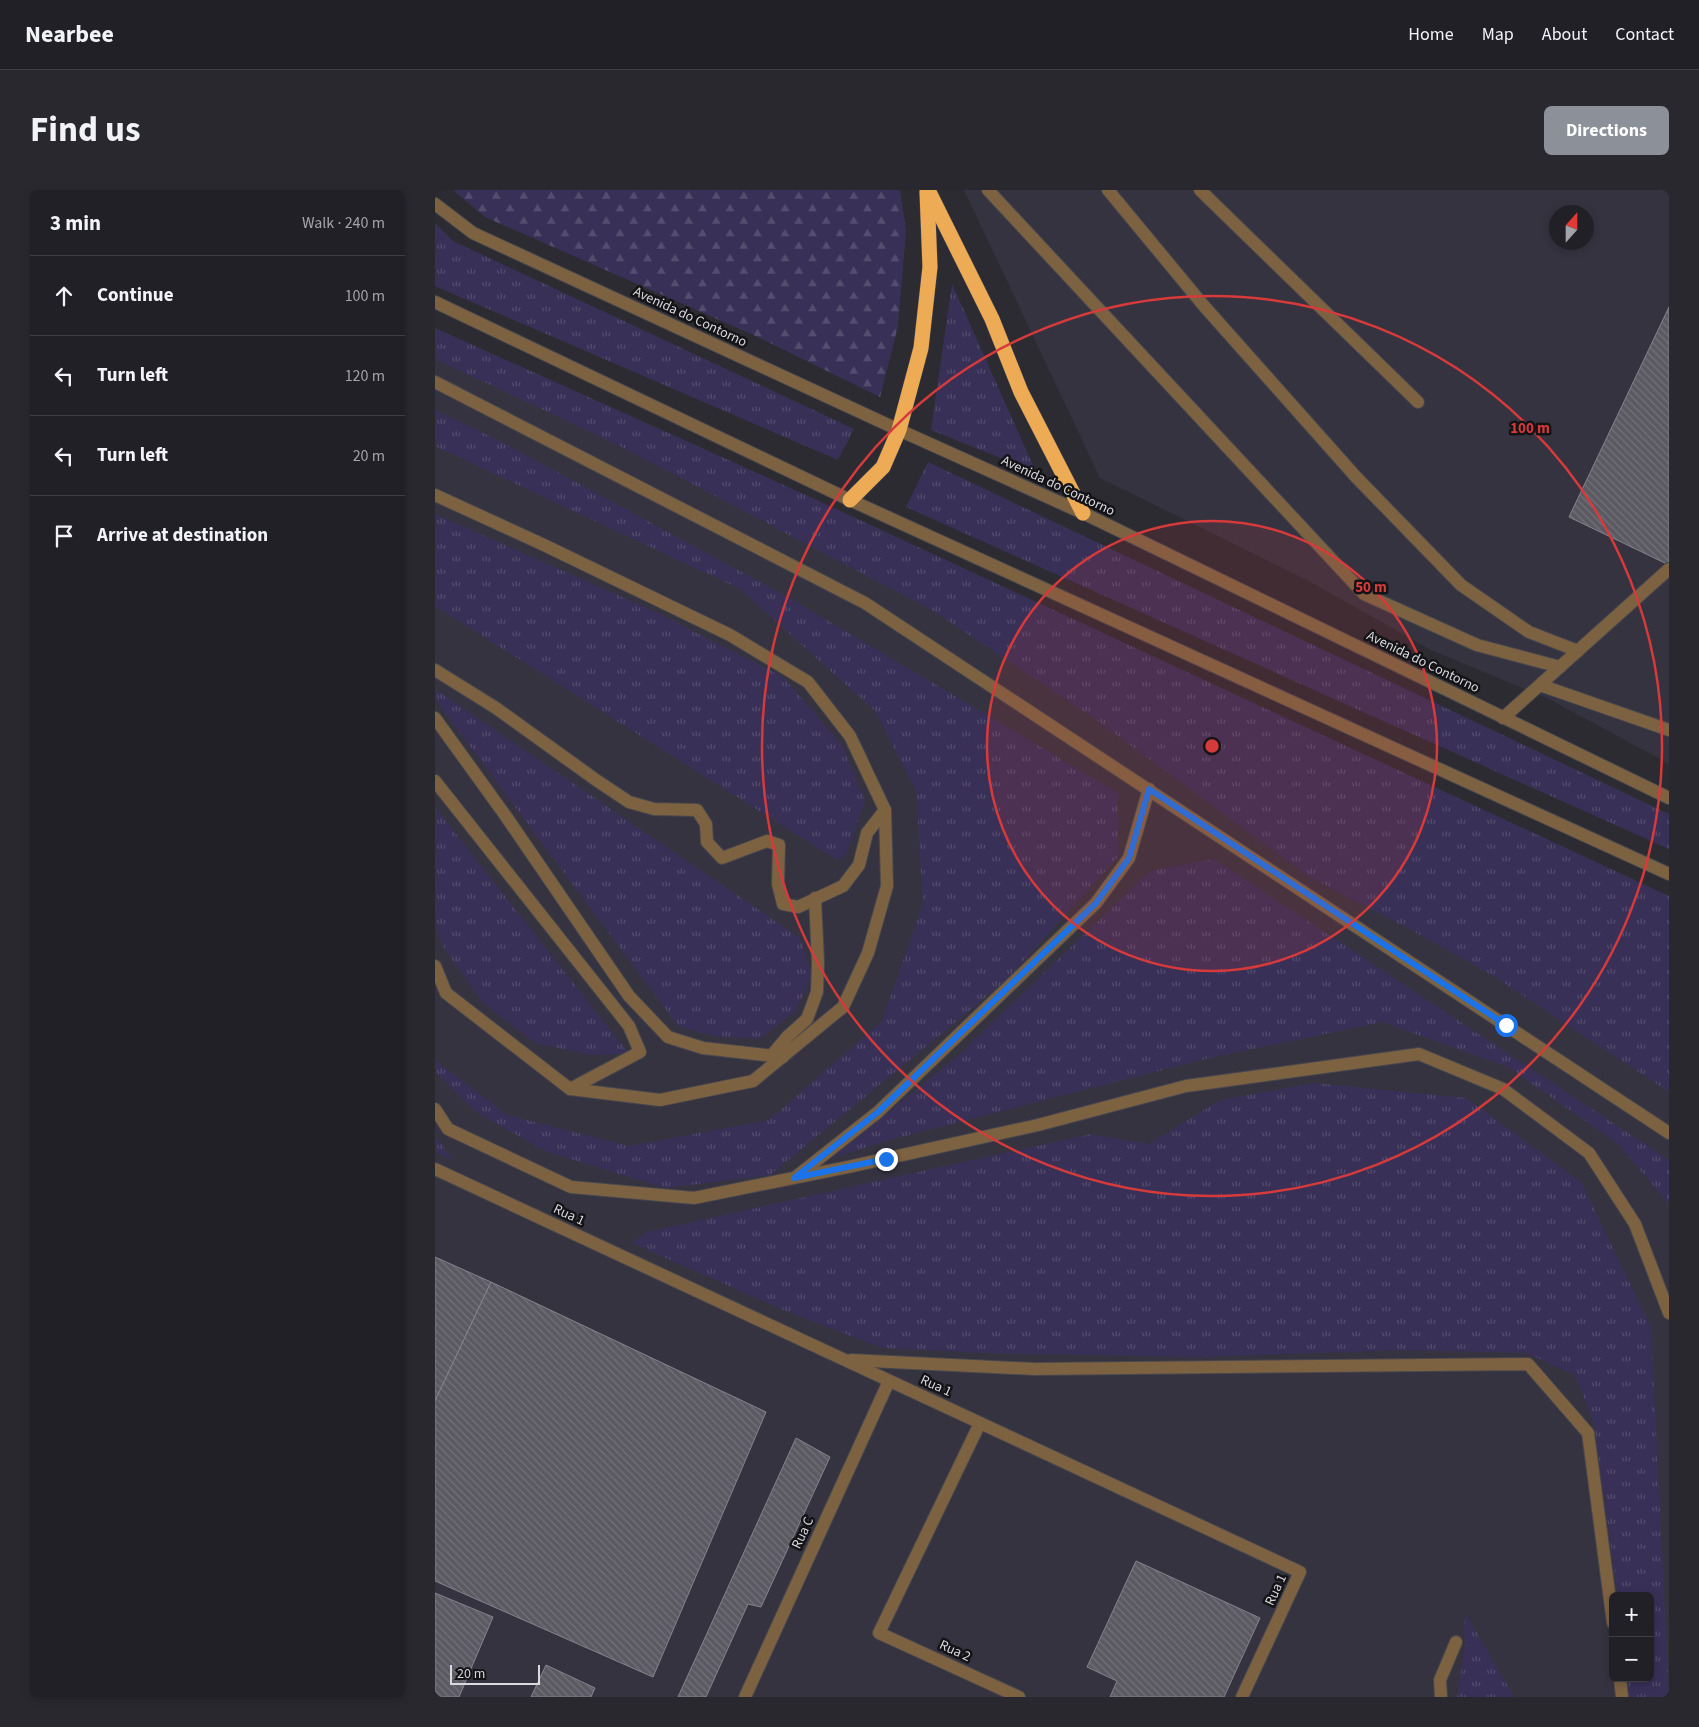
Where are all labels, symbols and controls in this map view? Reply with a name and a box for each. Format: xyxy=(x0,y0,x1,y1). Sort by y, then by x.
text: Nearbee xyxy=(25,17,114,52)
text: Home xyxy=(1408,22,1454,47)
text: Map xyxy=(1482,22,1514,47)
text: About xyxy=(1542,22,1587,47)
text: Contact xyxy=(1615,22,1674,47)
text: Find us xyxy=(30,105,140,155)
button: Directions xyxy=(1544,106,1669,155)
north arrow xyxy=(1549,205,1594,250)
text: 3 min xyxy=(50,208,101,238)
text: Walk · 240 m xyxy=(302,212,385,234)
icon: ahead xyxy=(50,282,78,310)
text: Continue xyxy=(97,282,174,309)
street label: Avenida do Contorno xyxy=(630,282,750,352)
text: 100 m xyxy=(345,285,385,307)
icon: left xyxy=(50,362,78,390)
text: Turn left xyxy=(97,362,168,389)
text: 120 m xyxy=(345,365,385,387)
text: 100 m xyxy=(1510,418,1550,439)
icon: left xyxy=(50,442,78,470)
text: Turn left xyxy=(97,442,168,469)
text: 20 m xyxy=(353,445,385,467)
street label: Avenida do Contorno xyxy=(998,451,1118,521)
icon: arrive xyxy=(50,522,78,550)
text: Arrive at destination xyxy=(97,522,268,549)
text: 50 m xyxy=(1355,577,1387,598)
street label: Avenida do Contorno xyxy=(1363,626,1483,698)
centre of rings xyxy=(1203,737,1221,755)
route start xyxy=(1495,1014,1518,1037)
route end xyxy=(875,1148,898,1171)
street label: Rua 1 xyxy=(550,1199,588,1231)
street label: Rua 1 xyxy=(917,1370,955,1402)
street label: Rua C xyxy=(787,1514,819,1552)
street label: Rua 1 xyxy=(1260,1571,1292,1609)
map controls xyxy=(1609,1592,1654,1682)
button: + xyxy=(1609,1592,1654,1637)
street label: Rua 2 xyxy=(936,1635,974,1667)
button: − xyxy=(1609,1637,1654,1682)
scale bar xyxy=(450,1662,540,1685)
text: 20 m xyxy=(457,1664,485,1684)

